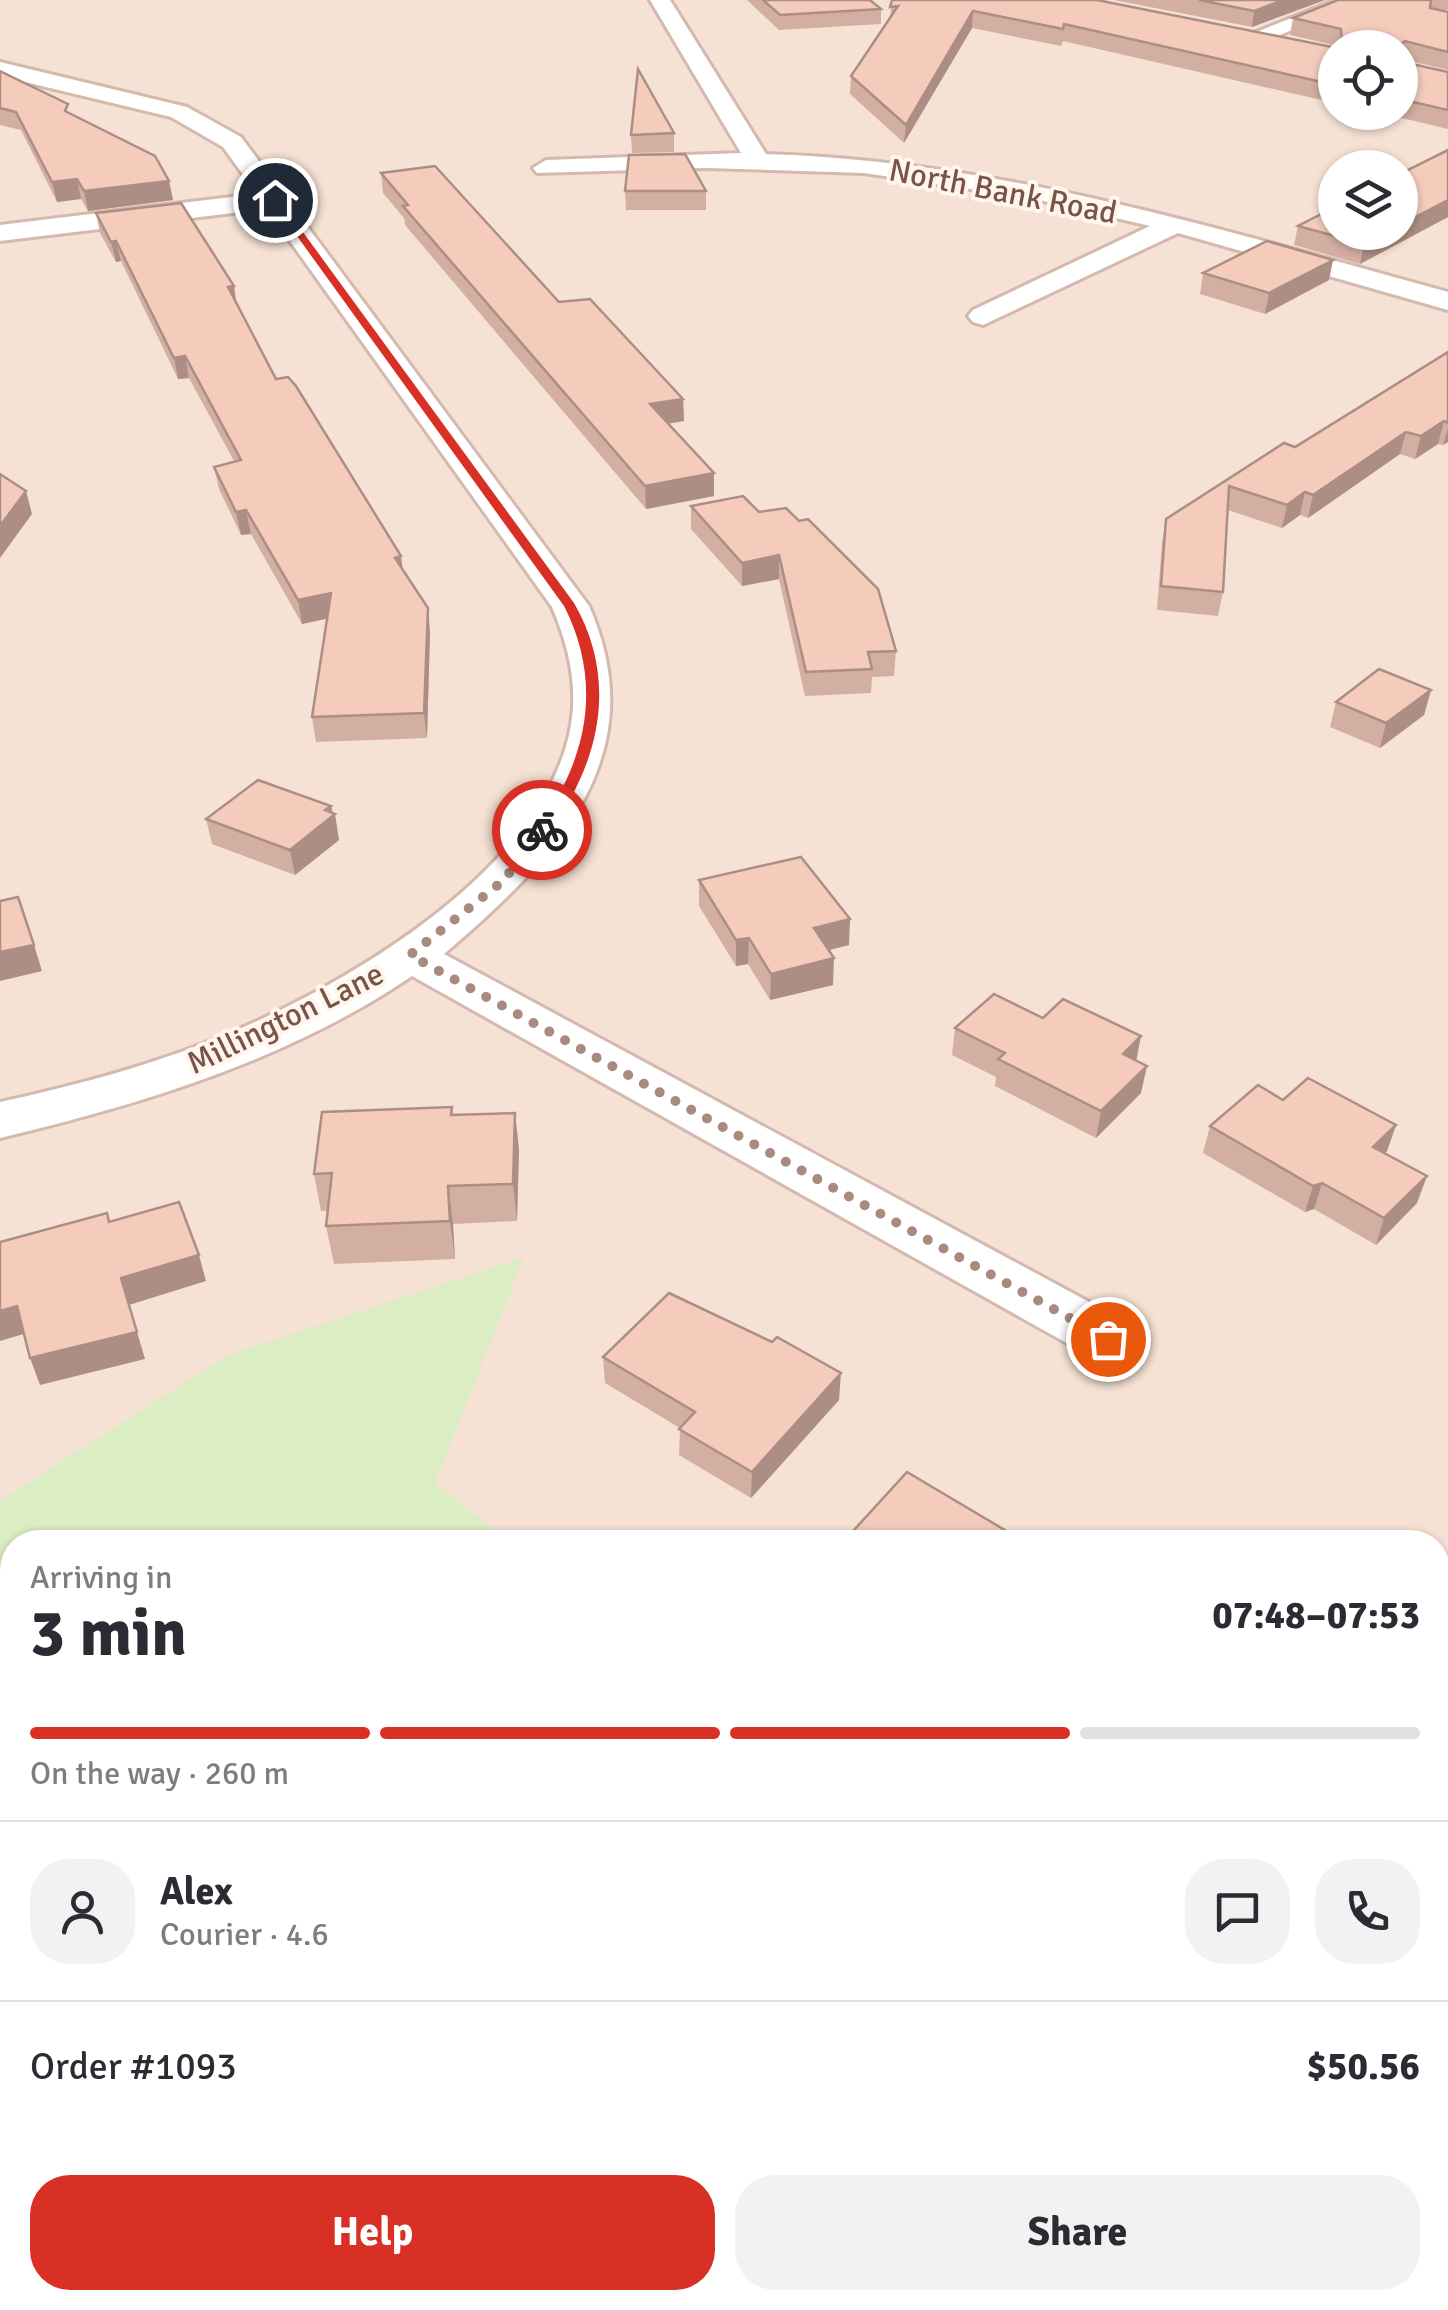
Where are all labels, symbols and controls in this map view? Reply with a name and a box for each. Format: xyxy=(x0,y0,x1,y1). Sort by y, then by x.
map controls xyxy=(1318,30,1418,250)
button: locate xyxy=(1318,30,1418,130)
street label: North Bank Road xyxy=(886,150,1120,233)
button: layers xyxy=(1318,150,1418,250)
pin xyxy=(233,158,318,243)
icon: home xyxy=(248,173,303,228)
courier xyxy=(492,780,592,880)
icon: bike xyxy=(515,803,570,858)
street label: Millington Lane xyxy=(181,954,390,1083)
pin xyxy=(1066,1297,1151,1382)
icon: bag xyxy=(1081,1312,1136,1367)
text: Arriving in xyxy=(30,1558,172,1597)
text: 07:48–07:53 xyxy=(1212,1592,1420,1639)
text: 3 min xyxy=(30,1594,187,1674)
text: On the way · 260 m xyxy=(30,1754,289,1793)
button: person xyxy=(30,1859,135,1964)
button: chat xyxy=(1185,1859,1290,1964)
button: phone xyxy=(1315,1859,1420,1964)
text: Alex xyxy=(160,1868,233,1915)
text: Courier · 4.6 xyxy=(160,1915,329,1954)
text: Order #1093 xyxy=(30,2043,237,2090)
text: $50.56 xyxy=(1307,2043,1420,2090)
button: Help xyxy=(30,2175,715,2290)
button: Share xyxy=(735,2175,1420,2290)

